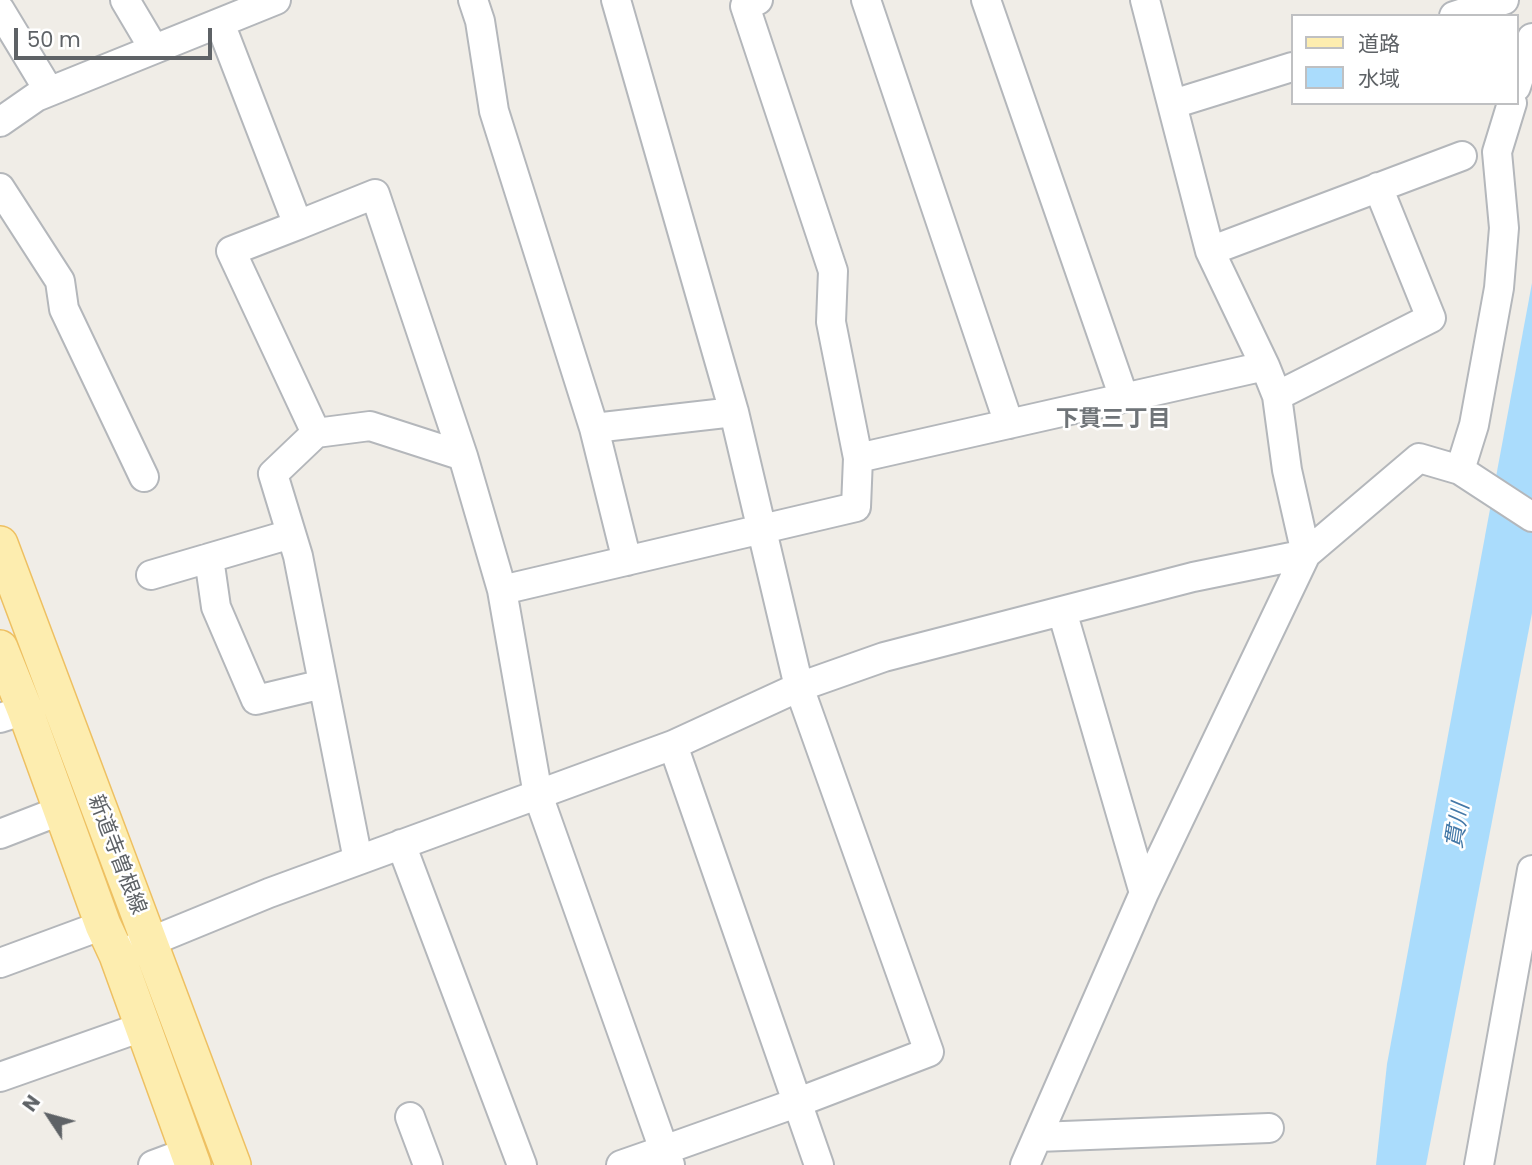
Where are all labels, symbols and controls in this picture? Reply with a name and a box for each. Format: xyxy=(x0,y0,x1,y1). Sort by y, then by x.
scale bar xyxy=(18,14,215,58)
legend xyxy=(1290,14,1518,105)
text: 50 m xyxy=(27,25,81,54)
text: 道路 xyxy=(1358,29,1400,58)
text: 水域 xyxy=(1358,64,1400,93)
district label: 下貫三丁目 xyxy=(1056,406,1170,434)
street label: 新道寺曽根線 xyxy=(82,792,150,918)
water label: 貫川 xyxy=(1442,801,1476,851)
north arrow xyxy=(14,1081,84,1151)
text: N xyxy=(16,1090,47,1117)

